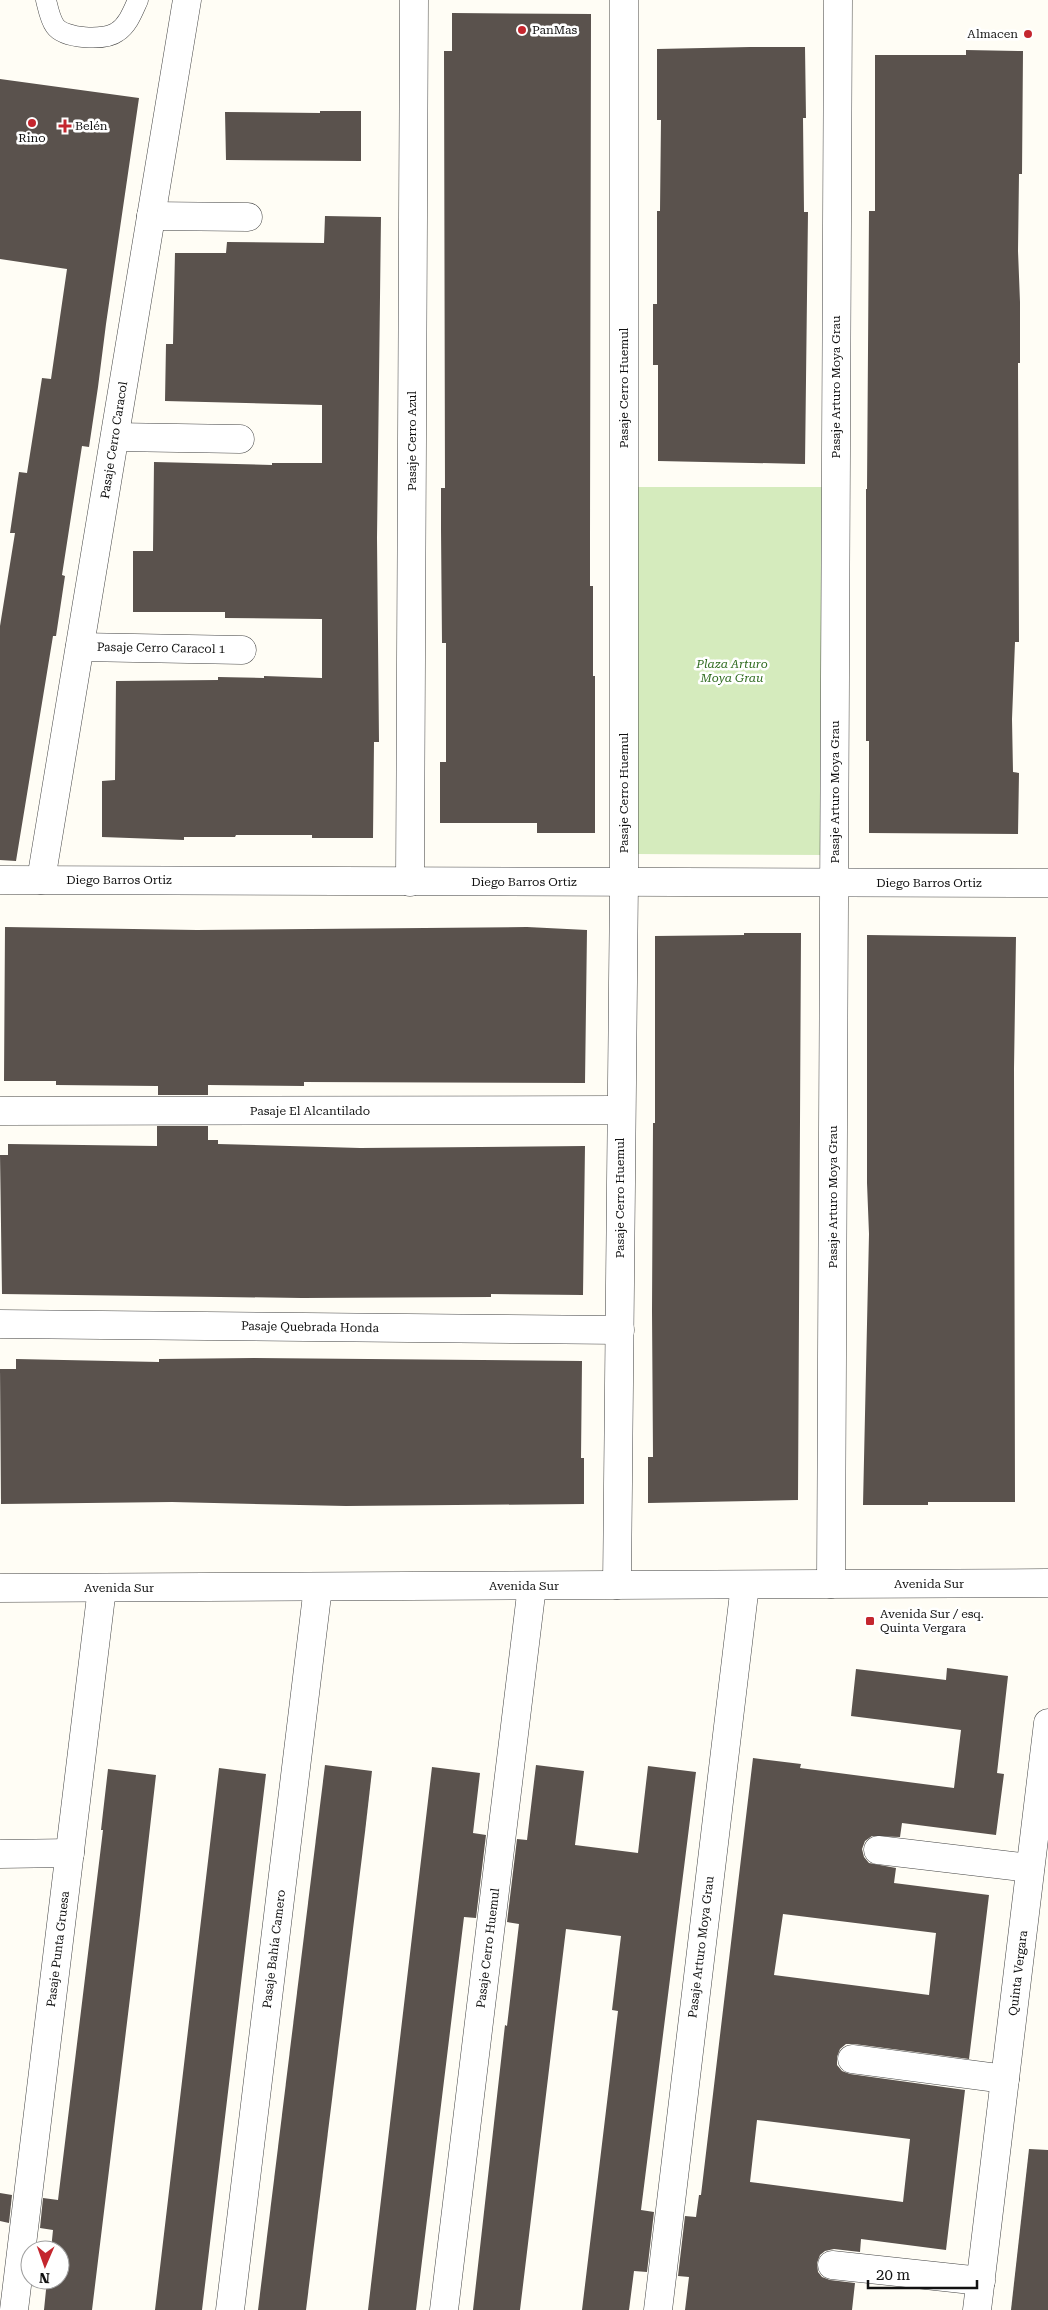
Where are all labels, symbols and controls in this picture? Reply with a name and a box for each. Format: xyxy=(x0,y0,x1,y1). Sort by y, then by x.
place label: PanMas xyxy=(532,23,577,37)
marker: PanMas xyxy=(516,24,528,36)
place label: Almacen xyxy=(967,27,1018,41)
marker: Almacen xyxy=(1022,28,1034,40)
marker: Rino xyxy=(26,117,38,129)
place label: Belén xyxy=(75,119,108,133)
marker: Belén xyxy=(59,120,71,132)
place label: Rino xyxy=(18,131,46,145)
street label: Pasaje Arturo Moya Grau xyxy=(829,315,843,458)
street label: Pasaje Cerro Huemul xyxy=(617,327,631,448)
street label: Pasaje Cerro Caracol xyxy=(98,380,130,500)
street label: Pasaje Cerro Azul xyxy=(405,391,419,491)
street label: Pasaje Cerro Caracol 1 xyxy=(97,640,226,656)
park label: Plaza Arturo Moya Grau xyxy=(695,657,768,685)
street label: Pasaje Arturo Moya Grau xyxy=(828,720,842,863)
street label: Pasaje Cerro Huemul xyxy=(617,732,631,853)
street label: Diego Barros Ortiz xyxy=(66,873,172,887)
street label: Diego Barros Ortiz xyxy=(471,875,577,889)
street label: Diego Barros Ortiz xyxy=(876,876,982,890)
street label: Pasaje El Alcantilado xyxy=(250,1104,370,1118)
street label: Pasaje Arturo Moya Grau xyxy=(826,1125,840,1268)
street label: Pasaje Cerro Huemul xyxy=(613,1137,627,1258)
street label: Pasaje Quebrada Honda xyxy=(241,1319,380,1335)
street label: Avenida Sur xyxy=(894,1577,964,1591)
street label: Avenida Sur xyxy=(489,1579,559,1593)
street label: Avenida Sur xyxy=(84,1581,154,1595)
place label: Avenida Sur / esq. Quinta Vergara xyxy=(880,1607,984,1635)
marker: Avenida Sur / esq. Quinta Vergara xyxy=(864,1615,876,1627)
street label: Pasaje Arturo Moya Grau xyxy=(685,1875,717,2019)
street label: Pasaje Cerro Huemul xyxy=(474,1887,502,2009)
street label: Pasaje Bahía Camero xyxy=(260,1889,288,2009)
street label: Pasaje Punta Gruesa xyxy=(44,1890,72,2008)
street label: Quinta Vergara xyxy=(1006,1929,1030,2017)
north arrow xyxy=(20,2240,70,2290)
scale bar xyxy=(868,2258,977,2290)
text: 20 m xyxy=(876,2266,911,2284)
text: N xyxy=(39,2270,50,2286)

